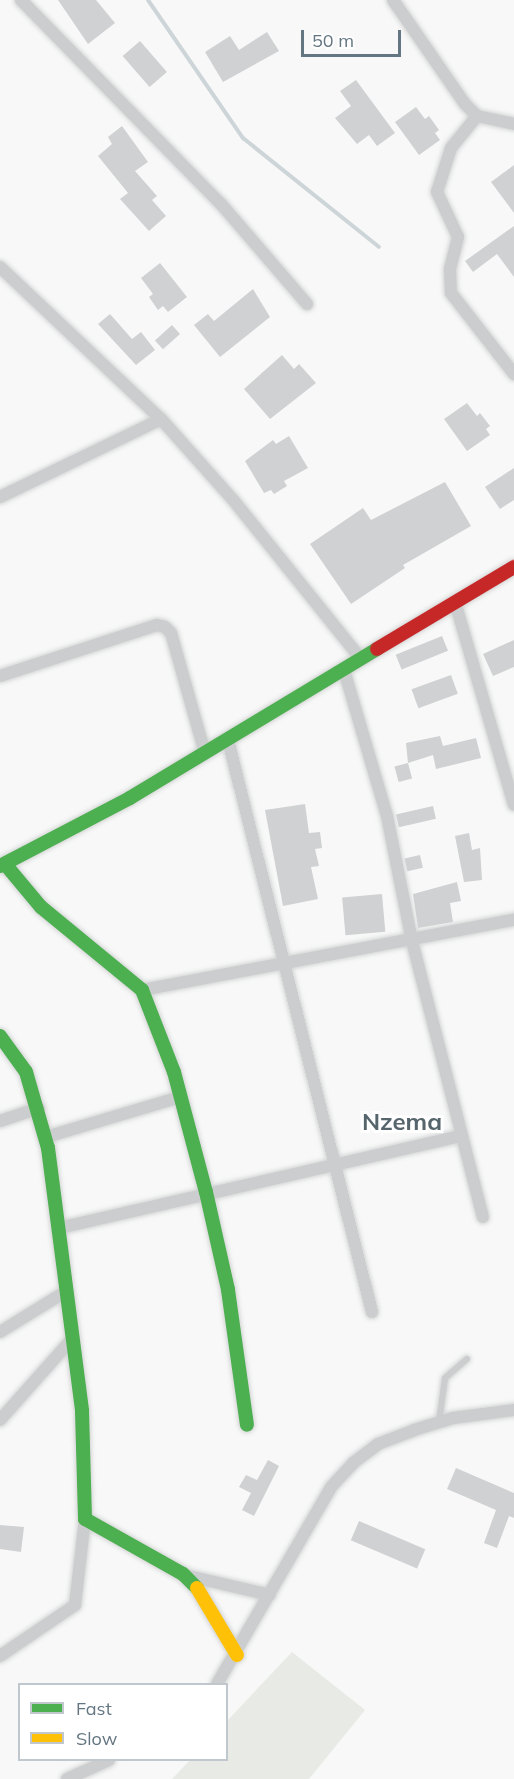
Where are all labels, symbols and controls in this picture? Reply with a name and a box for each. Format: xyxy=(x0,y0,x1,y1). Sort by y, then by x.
scale bar xyxy=(304,18,404,56)
text: 50 m xyxy=(312,29,354,52)
district label: Nzema xyxy=(362,1108,442,1136)
legend xyxy=(18,1683,228,1761)
text: Fast xyxy=(76,1697,112,1720)
text: Slow xyxy=(76,1727,117,1750)

